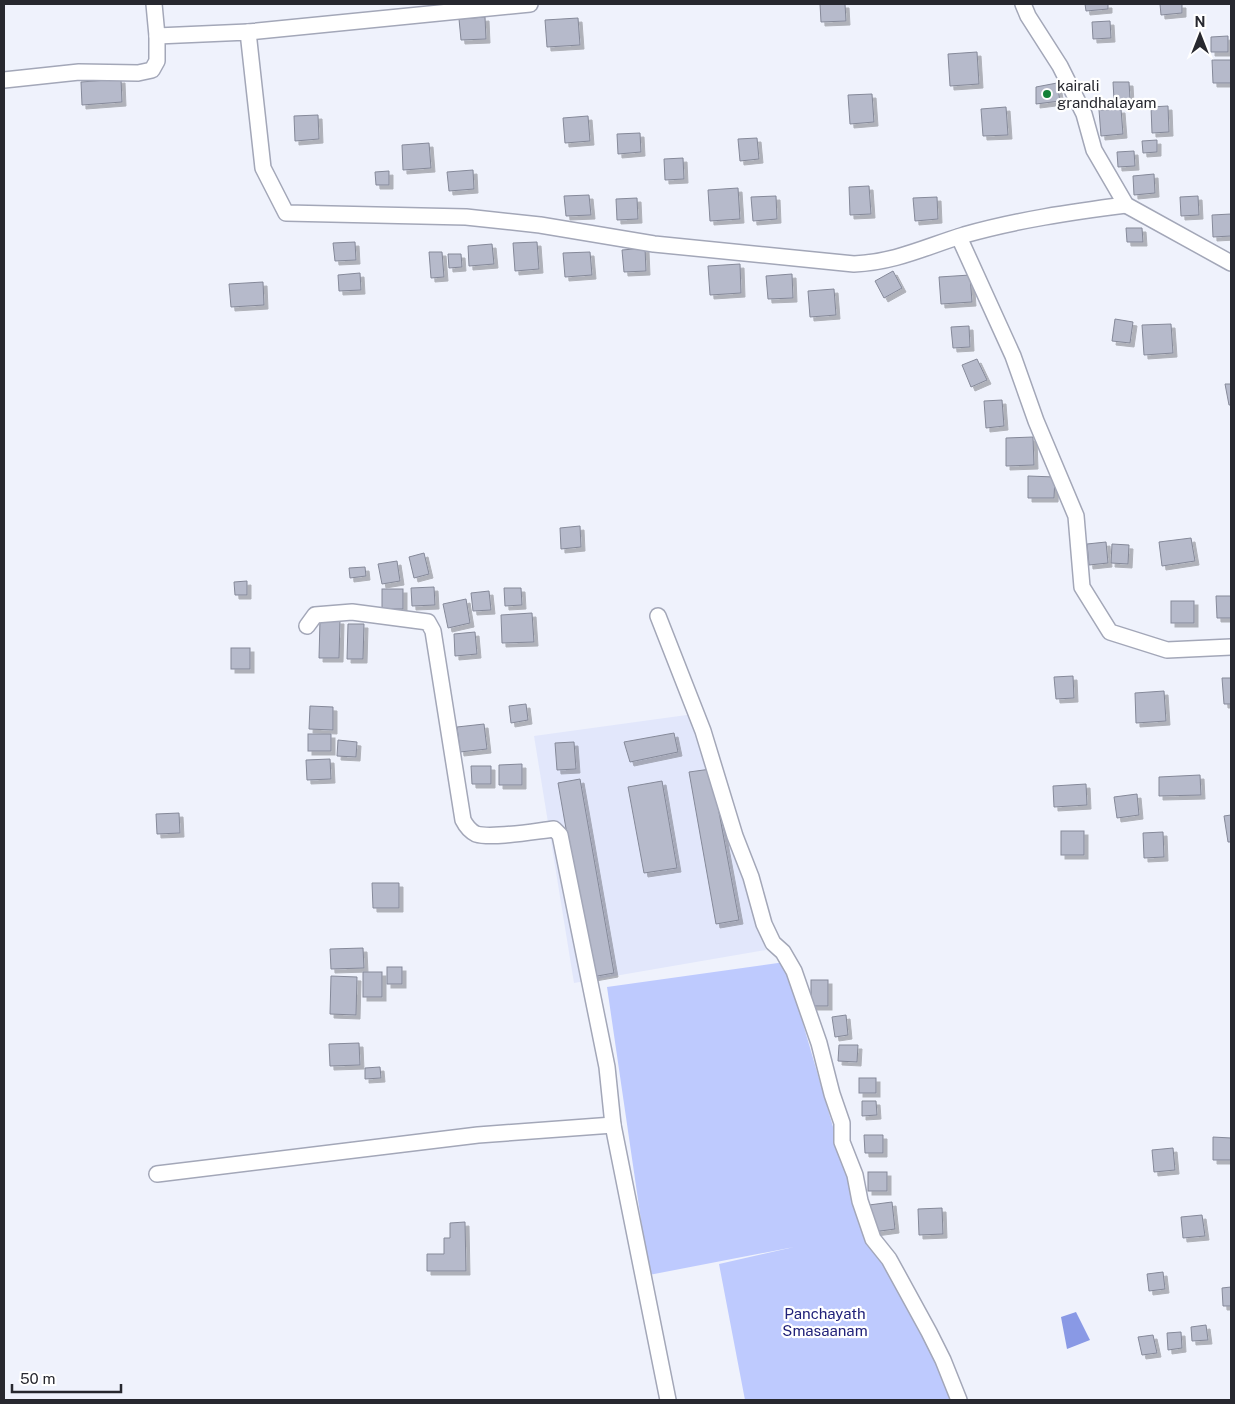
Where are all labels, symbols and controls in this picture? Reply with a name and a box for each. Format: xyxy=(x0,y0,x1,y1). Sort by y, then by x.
north arrow xyxy=(1175,10,1225,60)
text: N xyxy=(1195,14,1205,30)
place label: kairali grandhalayam xyxy=(1057,77,1156,111)
marker: kairali grandhalayam xyxy=(1041,88,1053,100)
park label: Panchayath Smasaanam xyxy=(782,1305,868,1339)
scale bar xyxy=(12,1362,121,1394)
text: 50 m xyxy=(20,1370,55,1387)

